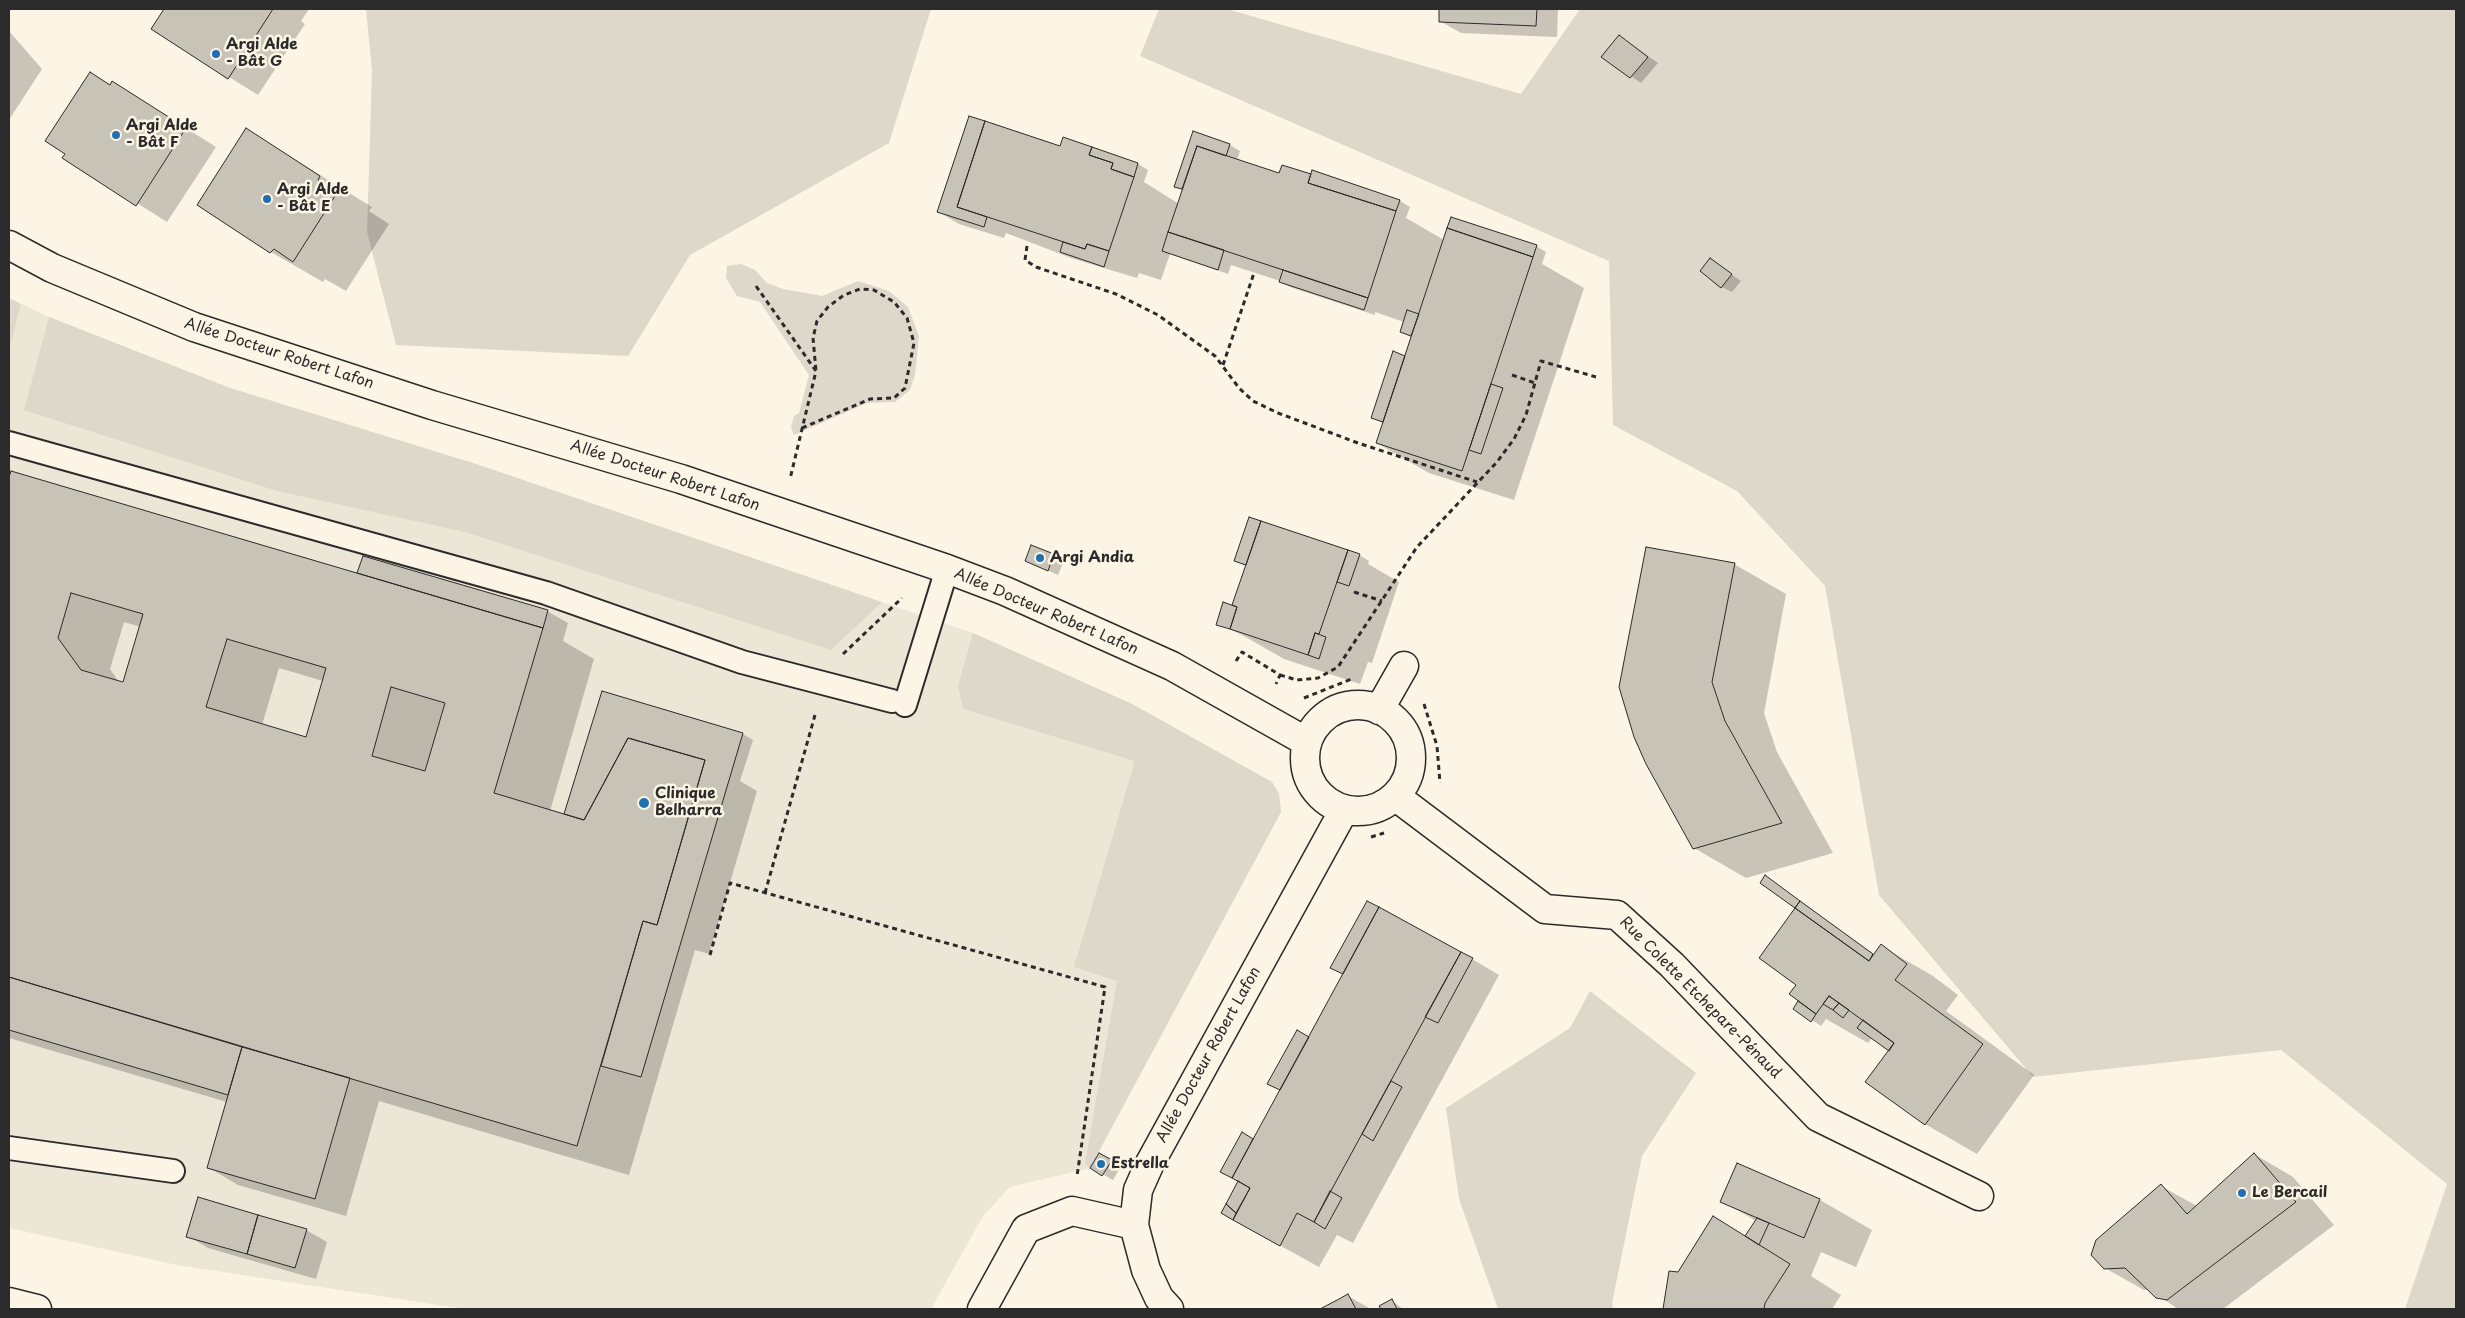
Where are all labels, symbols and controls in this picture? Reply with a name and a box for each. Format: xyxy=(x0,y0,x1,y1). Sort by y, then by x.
place label: Argi Alde - Bât G xyxy=(226,36,297,71)
marker: Argi Alde - Bât G xyxy=(210,48,222,60)
place label: Argi Alde - Bât F xyxy=(126,117,197,152)
marker: Argi Alde - Bât F xyxy=(110,129,122,141)
place label: Argi Alde - Bât E xyxy=(277,181,348,216)
marker: Argi Alde - Bât E xyxy=(261,193,273,205)
street label: Allée Docteur Robert Lafon xyxy=(182,315,376,393)
street label: Allée Docteur Robert Lafon xyxy=(568,437,762,515)
place label: Argi Andia xyxy=(1050,549,1134,567)
marker: Argi Andia xyxy=(1034,552,1046,564)
street label: Allée Docteur Robert Lafon xyxy=(951,565,1141,659)
place label: Clinique Belharra xyxy=(655,785,722,820)
marker: Clinique Belharra xyxy=(637,796,651,810)
street label: Rue Colette Etchepare-Pénaud xyxy=(1615,913,1785,1083)
street label: Allée Docteur Robert Lafon xyxy=(1153,964,1265,1146)
place label: Estrella xyxy=(1111,1155,1169,1173)
marker: Estrella xyxy=(1095,1158,1107,1170)
place label: Le Bercail xyxy=(2252,1184,2327,1202)
marker: Le Bercail xyxy=(2236,1187,2248,1199)

